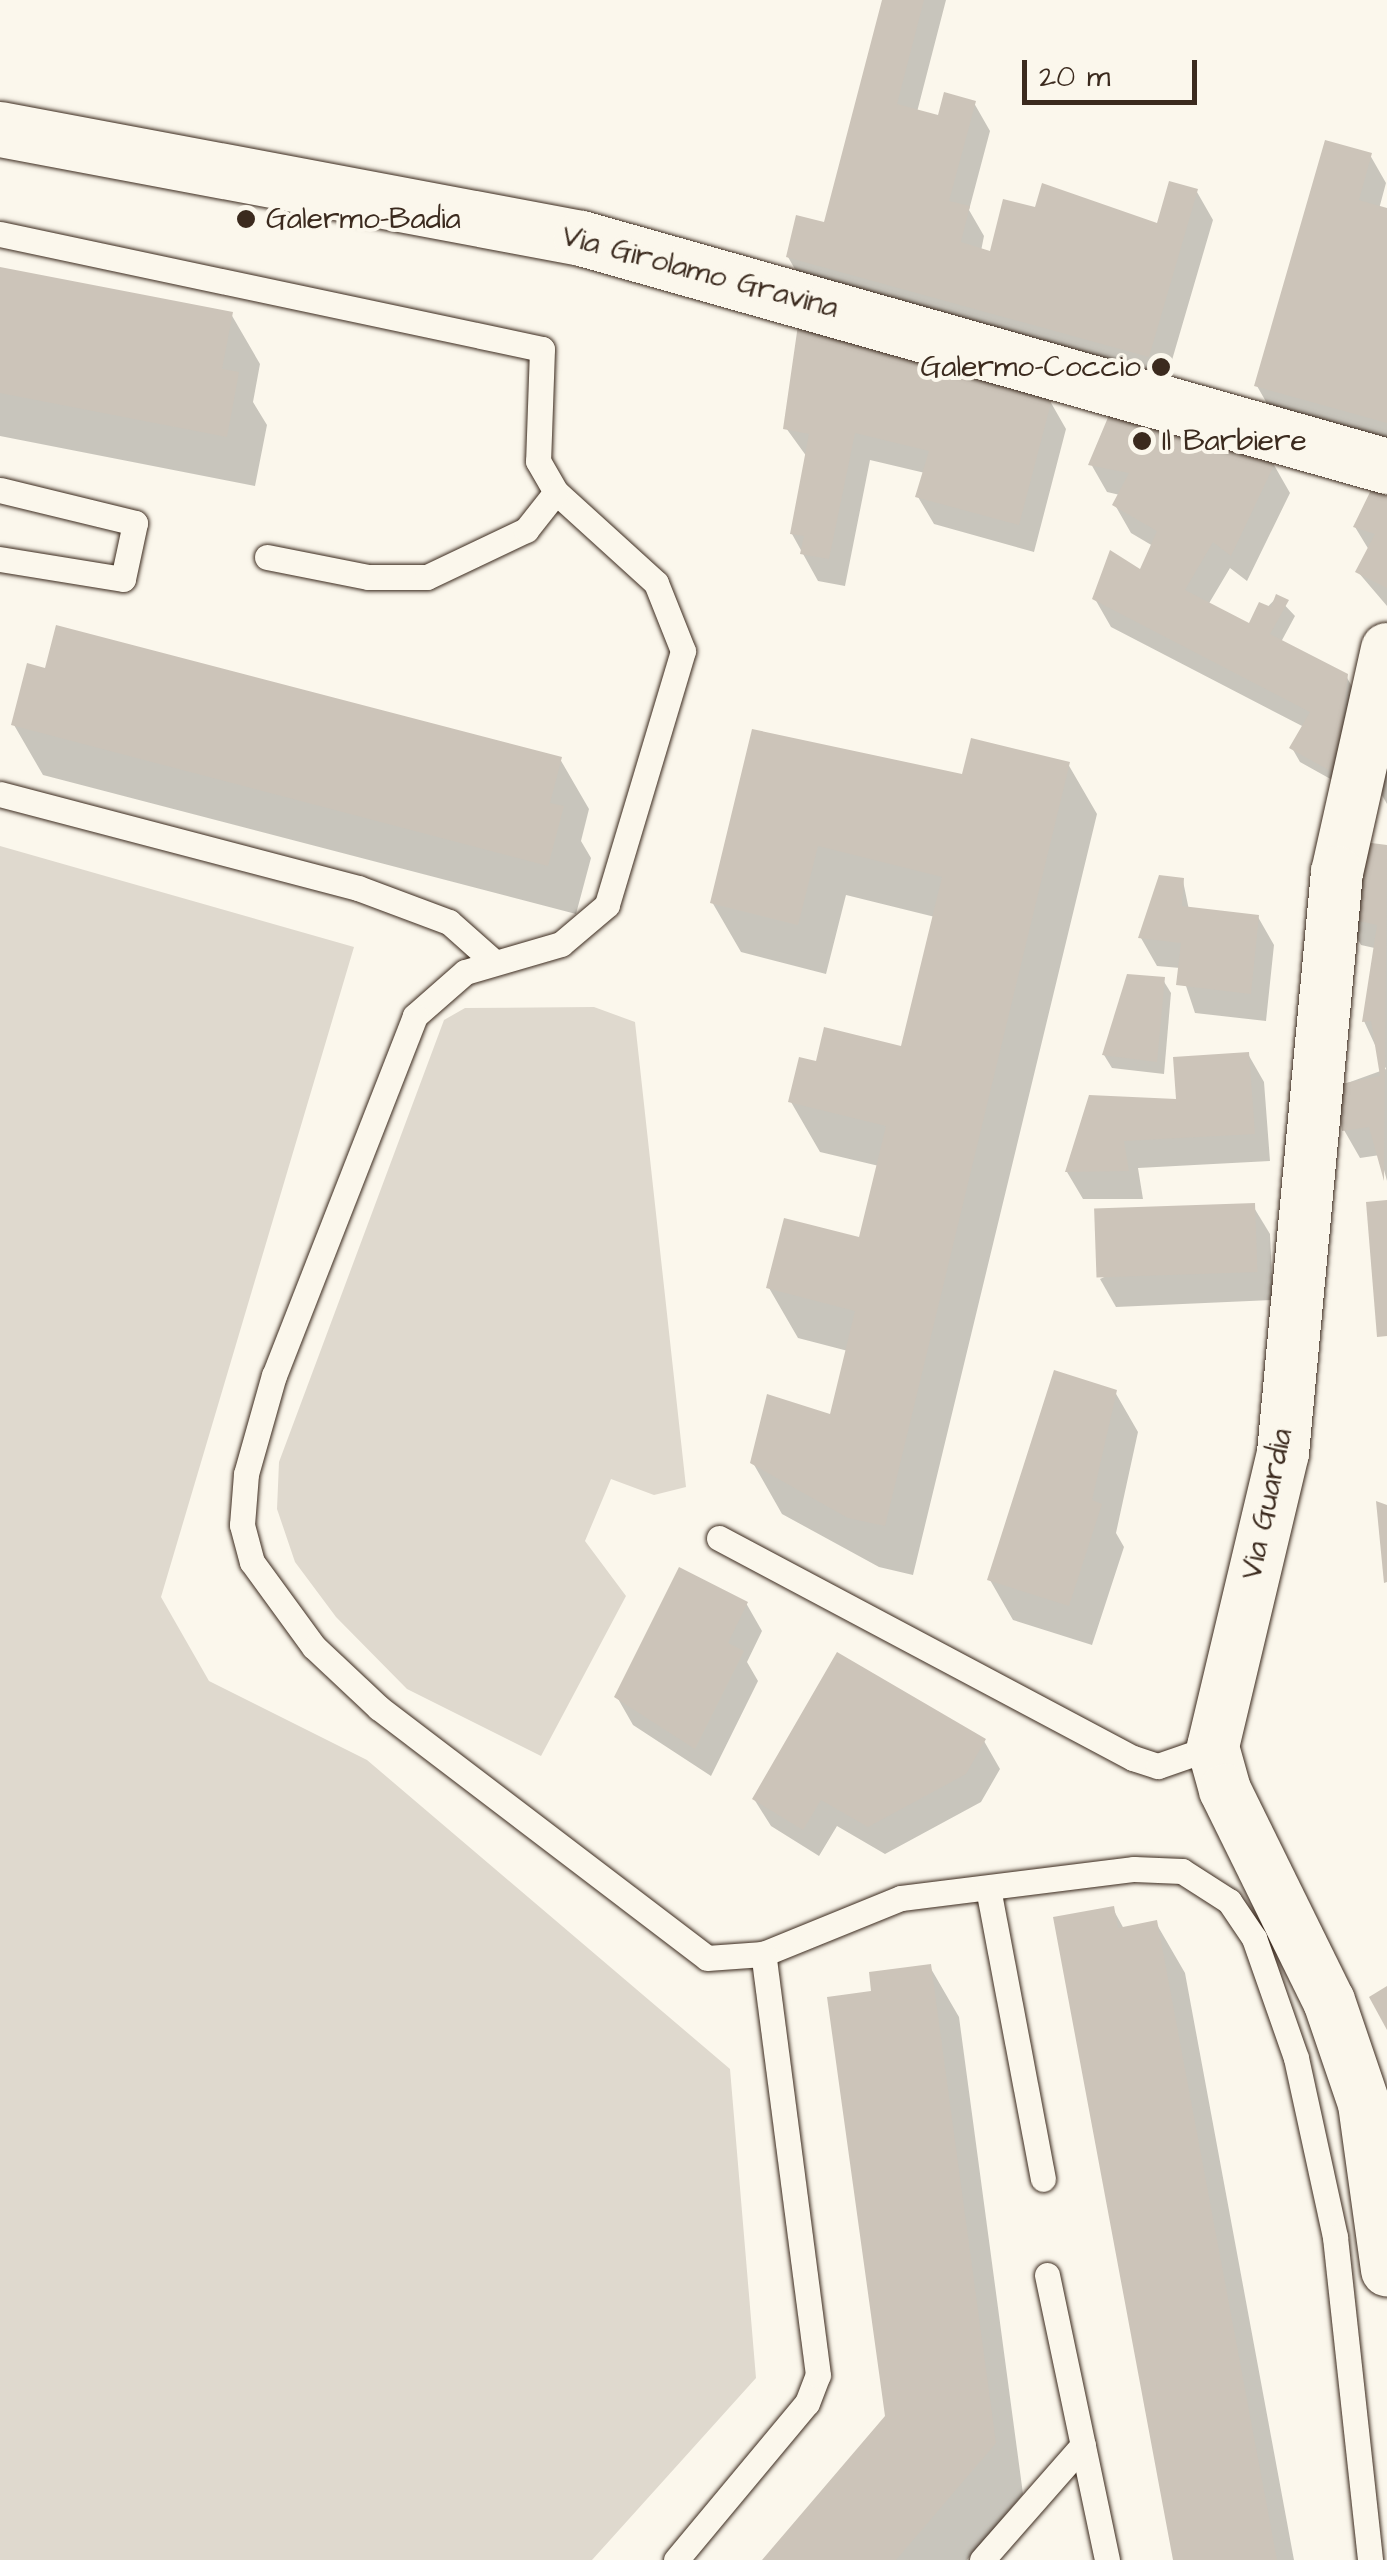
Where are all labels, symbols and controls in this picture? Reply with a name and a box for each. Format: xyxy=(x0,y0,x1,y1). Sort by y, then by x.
scale bar xyxy=(1027,40,1202,102)
text: 20 m xyxy=(1039,56,1110,98)
place label: Galermo-Badia xyxy=(266,201,461,237)
marker: Galermo-Badia xyxy=(235,208,257,230)
street label: Via Girolamo Gravina xyxy=(558,218,842,326)
place label: Galermo-Coccio xyxy=(920,349,1141,385)
marker: Galermo-Coccio xyxy=(1150,356,1172,378)
place label: Il Barbiere xyxy=(1162,423,1307,459)
marker: Il Barbiere xyxy=(1131,430,1153,452)
street label: Via Guardia xyxy=(1233,1425,1301,1583)

